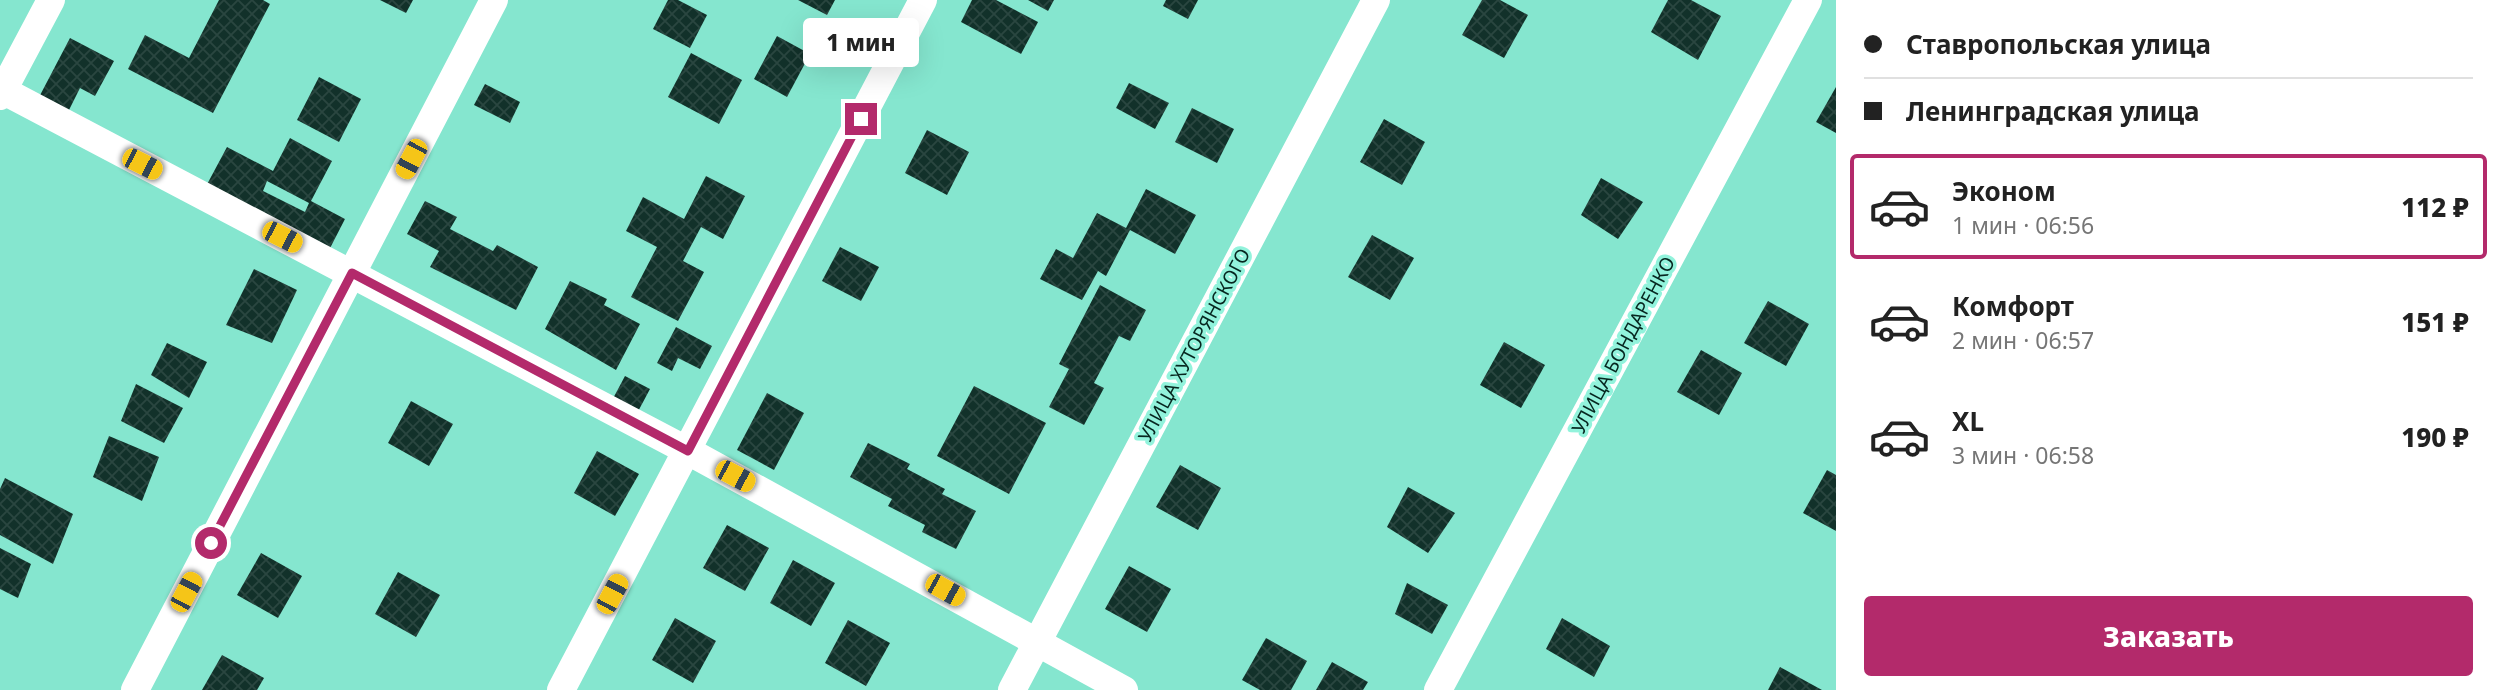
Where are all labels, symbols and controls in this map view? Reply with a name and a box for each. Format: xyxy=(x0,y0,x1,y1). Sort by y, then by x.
callout: 1 мин xyxy=(803,18,919,66)
text: 1 мин xyxy=(826,26,896,58)
text: Ставропольская улица xyxy=(1906,26,2211,62)
text: Ленинградская улица xyxy=(1906,93,2200,129)
route end xyxy=(845,103,877,135)
car xyxy=(392,136,431,182)
car xyxy=(119,145,166,183)
text: Эконом xyxy=(1952,173,2056,209)
icon: car xyxy=(1868,175,1931,238)
text: 112 ₽ xyxy=(2401,189,2469,225)
text: 1 мин · 06:56 xyxy=(1952,209,2094,241)
car xyxy=(259,218,306,256)
street label: УЛИЦА ХУТОРЯНСКОГО xyxy=(1132,244,1256,446)
street label: УЛИЦА БОНДАРЕНКО xyxy=(1565,252,1681,438)
text: Комфорт xyxy=(1952,288,2074,324)
icon: car xyxy=(1868,290,1931,353)
text: 151 ₽ xyxy=(2401,304,2469,340)
text: 2 мин · 06:57 xyxy=(1952,324,2094,356)
text: XL xyxy=(1952,403,1984,439)
icon: car xyxy=(1868,405,1931,468)
text: 190 ₽ xyxy=(2401,419,2469,455)
text: 3 мин · 06:58 xyxy=(1952,439,2094,471)
car xyxy=(712,457,759,495)
route start xyxy=(195,527,227,559)
car xyxy=(167,569,206,615)
car xyxy=(593,571,632,617)
car xyxy=(922,571,969,609)
button: Заказать xyxy=(1864,596,2473,676)

